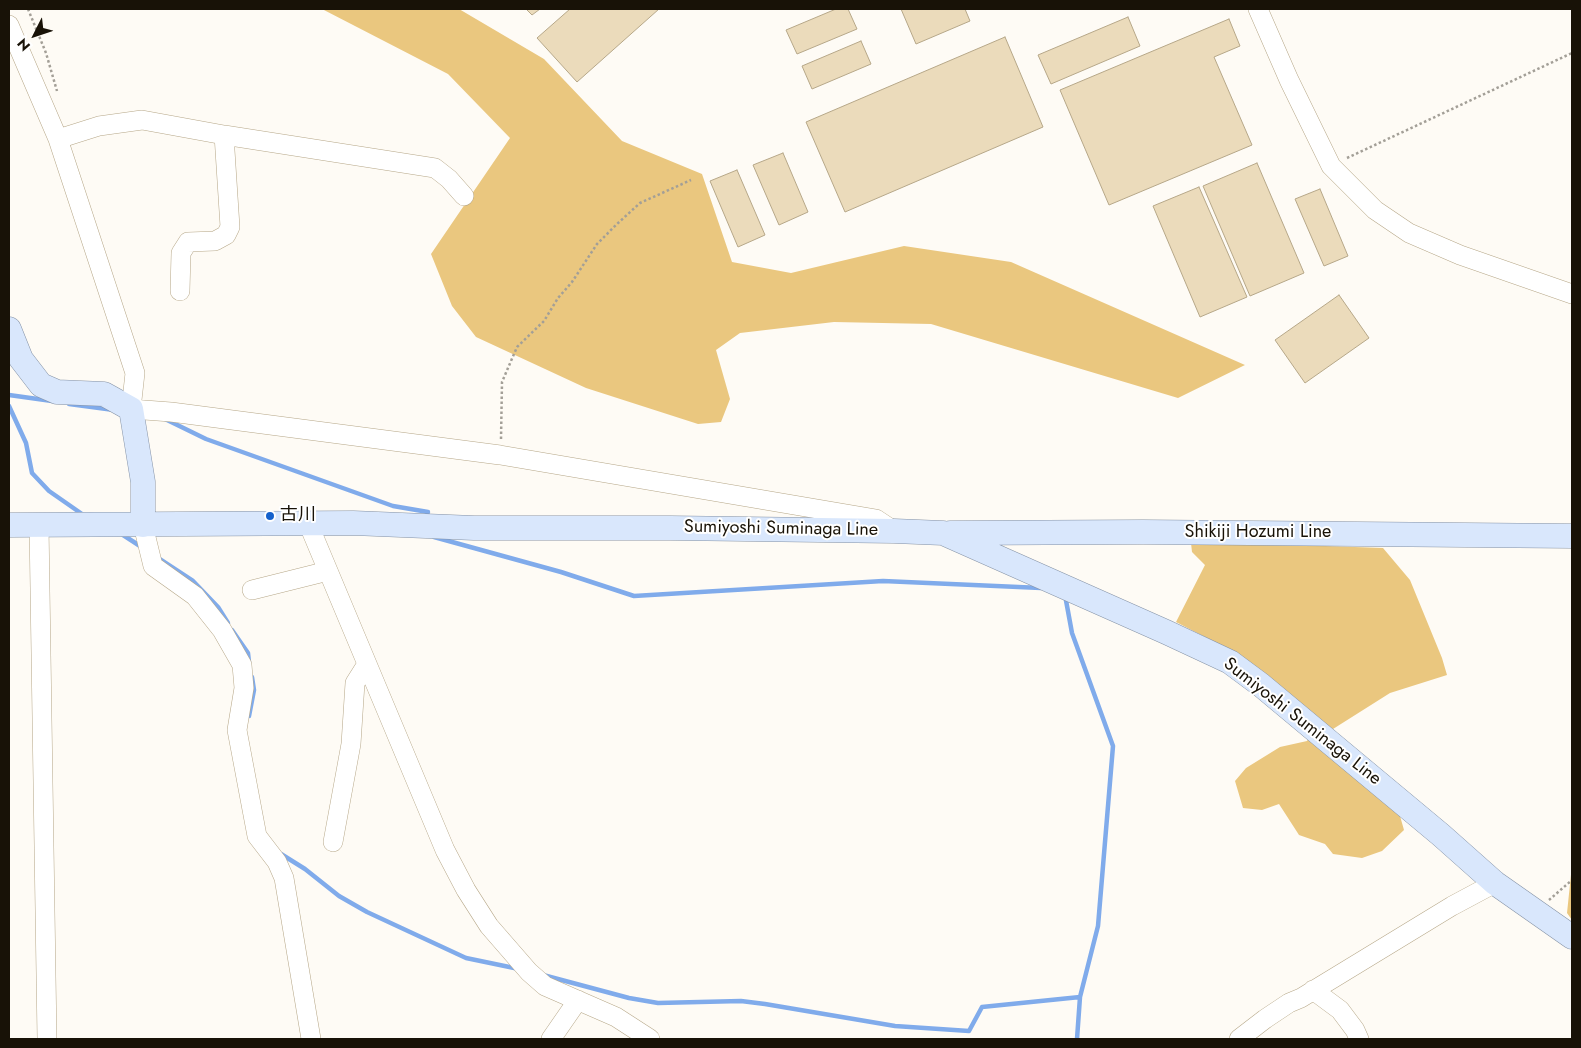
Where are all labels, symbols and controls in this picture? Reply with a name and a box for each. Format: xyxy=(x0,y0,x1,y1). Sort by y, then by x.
north arrow xyxy=(10,10,60,60)
text: N xyxy=(12,34,35,56)
place label: 古川 xyxy=(280,505,316,527)
marker: 古川 xyxy=(264,510,276,522)
street label: Sumiyoshi Suminaga Line xyxy=(684,517,878,541)
street label: Shikiji Hozumi Line xyxy=(1185,522,1331,544)
street label: Sumiyoshi Suminaga Line xyxy=(1219,654,1385,790)

